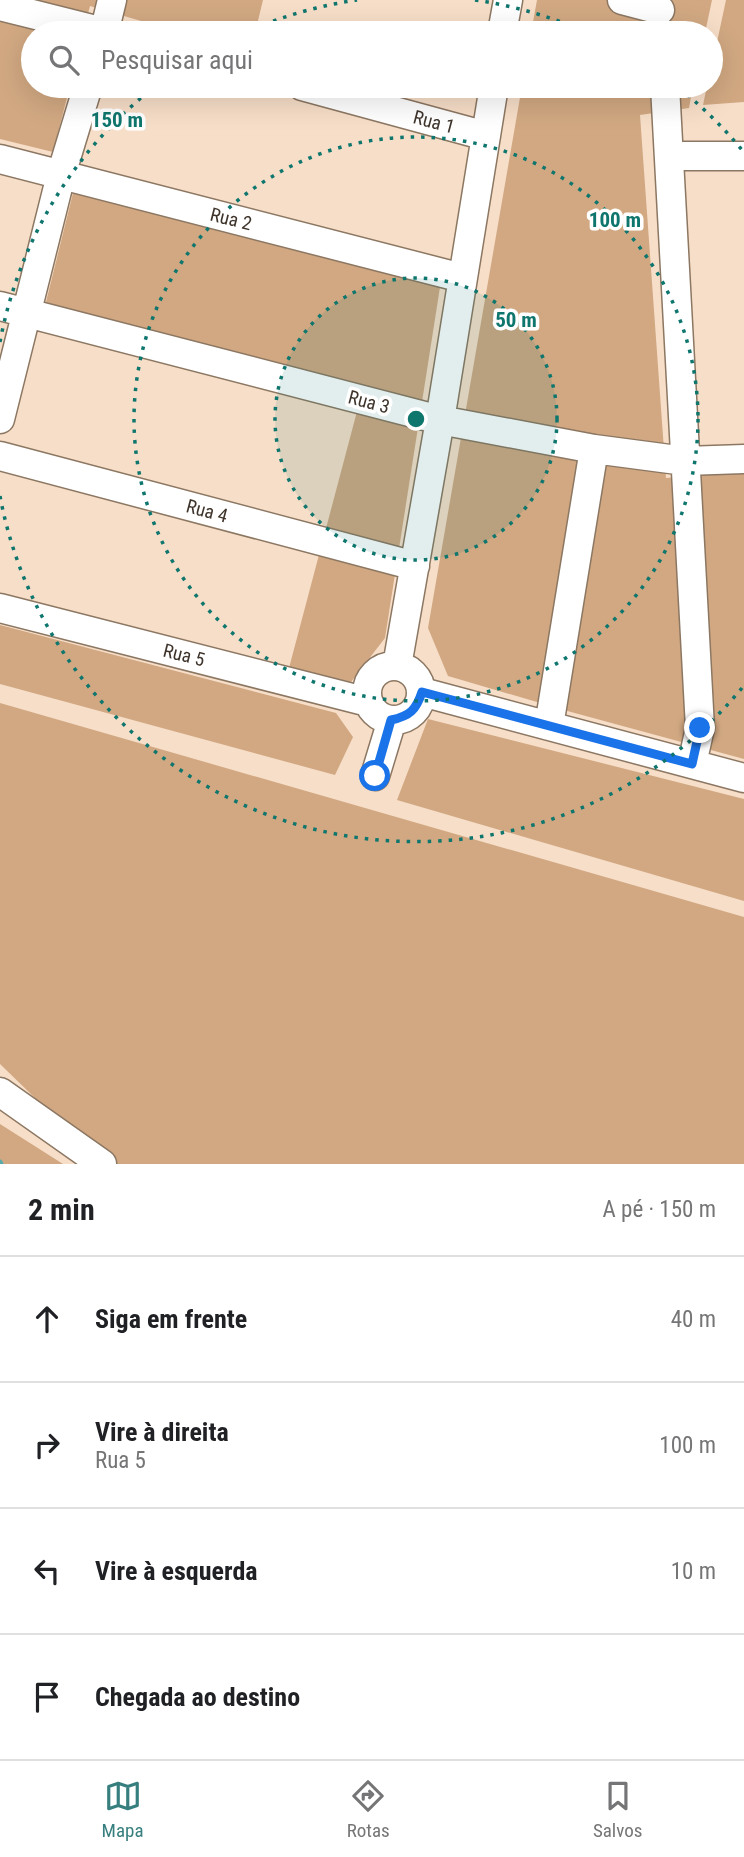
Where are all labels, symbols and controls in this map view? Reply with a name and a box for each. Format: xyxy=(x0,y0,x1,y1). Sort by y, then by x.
search box xyxy=(21,21,723,98)
icon: search xyxy=(45,41,83,79)
text: Pesquisar aqui xyxy=(101,45,253,75)
street label: Rua 1 xyxy=(411,105,457,139)
text: 150 m xyxy=(91,108,143,132)
street label: Rua 2 xyxy=(208,203,254,235)
text: 100 m xyxy=(589,208,641,232)
text: 50 m xyxy=(495,308,537,332)
street label: Rua 3 xyxy=(346,385,392,419)
centre of rings xyxy=(404,407,428,431)
street label: Rua 4 xyxy=(184,494,230,528)
street label: Rua 5 xyxy=(161,639,207,671)
route end xyxy=(684,712,715,743)
route start xyxy=(359,760,390,791)
text: 2 min xyxy=(28,1192,95,1227)
text: A pé · 150 m xyxy=(603,1196,716,1223)
icon: ahead xyxy=(28,1300,66,1338)
text: Siga em frente xyxy=(95,1304,247,1334)
text: 40 m xyxy=(671,1306,716,1333)
text: Vire à direita xyxy=(95,1417,229,1447)
icon: right xyxy=(28,1426,66,1464)
text: 100 m xyxy=(659,1432,716,1459)
text: Rua 5 xyxy=(95,1447,146,1474)
icon: left xyxy=(28,1552,66,1590)
text: Vire à esquerda xyxy=(95,1556,258,1586)
text: 10 m xyxy=(671,1558,716,1585)
icon: arrive xyxy=(28,1678,66,1716)
text: Chegada ao destino xyxy=(95,1682,300,1712)
tab: Mapa xyxy=(102,1777,144,1842)
tab: Rotas xyxy=(347,1777,390,1842)
tab: Salvos xyxy=(593,1777,642,1842)

